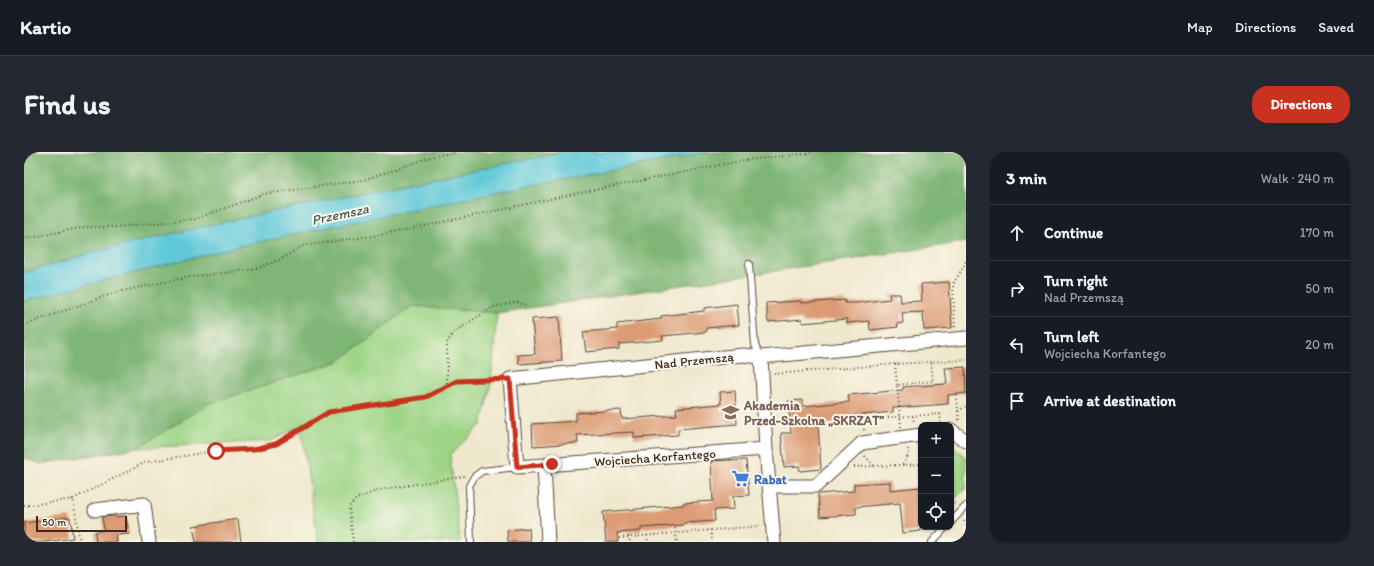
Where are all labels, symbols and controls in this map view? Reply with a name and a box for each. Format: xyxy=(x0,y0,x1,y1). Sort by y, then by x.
text: Kartio xyxy=(20,16,71,39)
text: Map xyxy=(1187,19,1213,36)
text: Directions xyxy=(1235,19,1296,36)
text: Saved xyxy=(1318,19,1354,36)
button: Directions xyxy=(1252,86,1350,123)
text: Find us xyxy=(24,87,111,121)
text: 3 min xyxy=(1006,168,1047,188)
text: Walk · 240 m xyxy=(1261,171,1334,186)
water label: Przemsza xyxy=(310,200,371,229)
icon: ahead xyxy=(1006,222,1028,244)
text: Continue xyxy=(1044,224,1103,242)
text: 170 m xyxy=(1300,225,1334,240)
text: Turn right xyxy=(1044,272,1108,290)
icon: right xyxy=(1006,278,1028,300)
text: 50 m xyxy=(1305,281,1334,296)
text: Nad Przemszą xyxy=(1044,290,1124,305)
text: Turn left xyxy=(1044,328,1099,346)
icon: left xyxy=(1006,334,1028,356)
text: 20 m xyxy=(1305,337,1334,352)
text: Wojciecha Korfantego xyxy=(1044,346,1166,361)
street label: Nad Przemszą xyxy=(654,349,735,372)
icon: arrive xyxy=(1006,390,1028,412)
text: Arrive at destination xyxy=(1044,392,1176,410)
place label: Akademia Przed-Szkolna „SKRZAT” xyxy=(743,398,884,428)
school or university icon: Akademia Przed-Szkolna „SKRZAT” xyxy=(721,402,741,422)
map controls xyxy=(918,422,954,530)
button: + xyxy=(918,422,954,458)
route start xyxy=(207,442,225,460)
street label: Wojciecha Korfantego xyxy=(594,446,717,469)
route end xyxy=(543,455,561,473)
button: − xyxy=(918,458,954,494)
supermarket icon: Rabat xyxy=(731,469,751,489)
place label: Rabat xyxy=(754,472,787,487)
button: locate xyxy=(918,494,954,530)
scale bar xyxy=(36,514,127,533)
text: 50 m xyxy=(42,516,66,529)

